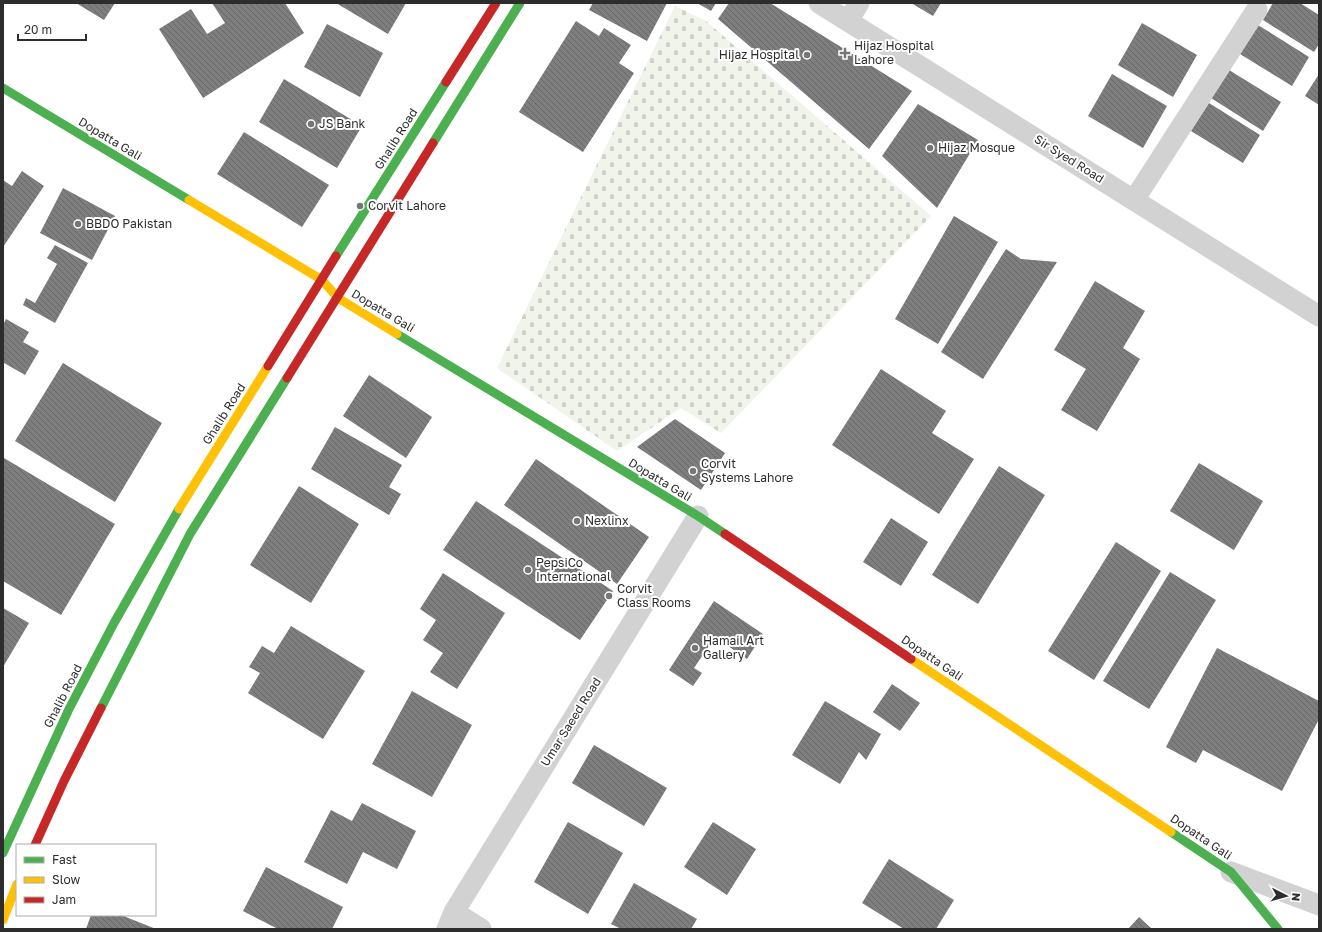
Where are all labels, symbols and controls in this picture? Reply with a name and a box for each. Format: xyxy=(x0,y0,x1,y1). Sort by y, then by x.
scale bar xyxy=(18,16,86,42)
text: 20 m xyxy=(24,22,52,37)
place label: Hijaz Hospital Lahore xyxy=(854,38,934,67)
place label: Hijaz Hospital xyxy=(719,47,799,62)
marker: Hijaz Hospital Lahore xyxy=(839,47,851,59)
marker: Hijaz Hospital xyxy=(802,50,812,60)
street label: Ghalib Road xyxy=(371,105,420,172)
street label: Dopatta Gali xyxy=(76,114,145,163)
place label: JS Bank xyxy=(319,116,366,131)
marker: JS Bank xyxy=(306,119,316,129)
street label: Sir Syed Road xyxy=(1032,131,1107,186)
place label: Hijaz Mosque xyxy=(938,140,1015,155)
marker: Hijaz Mosque xyxy=(925,143,935,153)
place label: Corvit Lahore xyxy=(368,198,446,213)
marker: Corvit Lahore xyxy=(355,201,365,211)
place label: BBDO Pakistan xyxy=(86,216,172,231)
marker: BBDO Pakistan xyxy=(73,219,83,229)
street label: Dopatta Gali xyxy=(349,286,418,335)
street label: Ghalib Road xyxy=(199,380,248,447)
street label: Dopatta Gali xyxy=(626,455,695,504)
place label: Corvit Systems Lahore xyxy=(701,456,793,485)
marker: Corvit Systems Lahore xyxy=(688,466,698,476)
place label: Nexlinx xyxy=(585,513,629,528)
marker: Nexlinx xyxy=(572,516,582,526)
place label: PepsiCo International xyxy=(536,555,611,584)
marker: PepsiCo International xyxy=(523,565,533,575)
place label: Corvit Class Rooms xyxy=(617,581,691,610)
marker: Corvit Class Rooms xyxy=(604,591,614,601)
street label: Dopatta Gali xyxy=(899,631,966,684)
place label: Hamail Art Gallery xyxy=(703,633,764,662)
marker: Hamail Art Gallery xyxy=(690,643,700,653)
street label: Ghalib Road xyxy=(40,661,85,730)
street label: Umar Saeed Road xyxy=(537,675,604,769)
street label: Dopatta Gali xyxy=(1168,810,1235,863)
legend xyxy=(16,844,156,916)
text: Fast xyxy=(52,852,77,867)
text: Slow xyxy=(52,872,80,887)
north arrow xyxy=(1266,876,1306,916)
text: Jam xyxy=(52,892,76,907)
text: N xyxy=(1290,892,1303,902)

